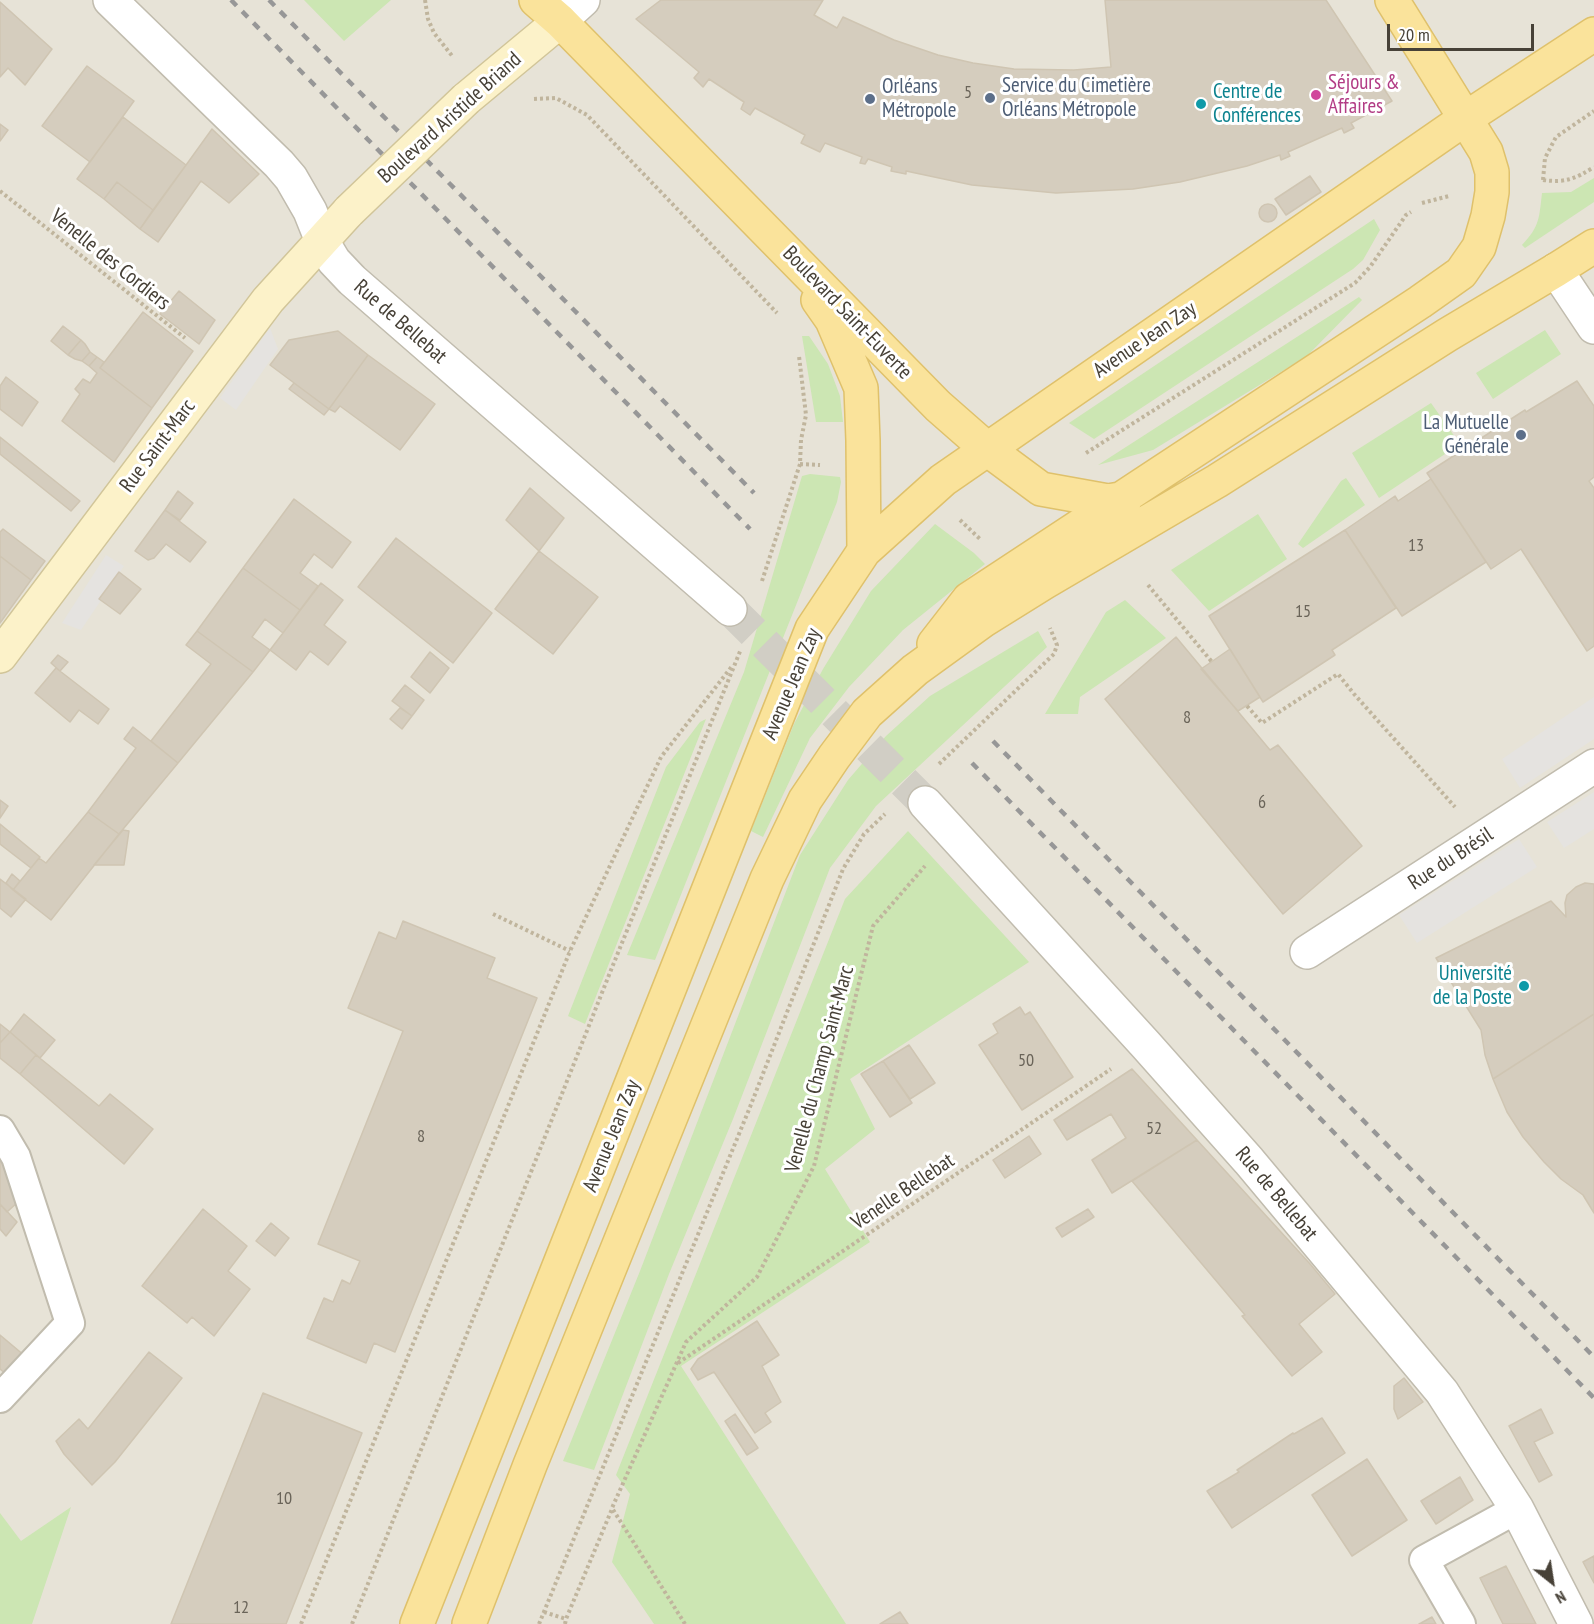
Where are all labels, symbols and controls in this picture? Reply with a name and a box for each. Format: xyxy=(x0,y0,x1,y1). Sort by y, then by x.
scale bar xyxy=(1390,12,1537,50)
text: 20 m xyxy=(1398,23,1430,46)
street label: Boulevard Aristide Briand xyxy=(373,47,527,189)
place label: Séjours & Affaires xyxy=(1328,70,1399,120)
place label: Service du Cimetière Orléans Métropole xyxy=(1002,73,1151,123)
place label: Orléans Métropole xyxy=(882,74,956,124)
place label: Centre de Conférences xyxy=(1213,79,1301,129)
house number: 5 xyxy=(964,82,972,104)
marker: Séjours & Affaires xyxy=(1309,88,1323,102)
marker: Service du Cimetière Orléans Métropole xyxy=(983,91,997,105)
marker: Orléans Métropole xyxy=(863,92,877,106)
marker: Centre de Conférences xyxy=(1194,97,1208,111)
street label: Venelle des Cordiers xyxy=(45,204,175,316)
street label: Boulevard Saint-Euverte xyxy=(777,241,917,385)
street label: Rue de Bellebat xyxy=(348,275,452,369)
street label: Avenue Jean Zay xyxy=(1089,296,1201,384)
street label: Rue Saint-Marc xyxy=(115,395,201,497)
place label: La Mutuelle Générale xyxy=(1423,410,1509,460)
marker: La Mutuelle Générale xyxy=(1514,428,1528,442)
house number: 13 xyxy=(1408,535,1424,557)
house number: 15 xyxy=(1295,601,1311,623)
street label: Avenue Jean Zay xyxy=(757,625,827,743)
house number: 8 xyxy=(1183,707,1191,729)
house number: 6 xyxy=(1258,792,1266,814)
street label: Rue du Brésil xyxy=(1404,822,1498,896)
place label: Université de la Poste xyxy=(1433,961,1512,1011)
street label: Venelle du Champ Saint-Marc xyxy=(780,963,860,1175)
marker: Université de la Poste xyxy=(1517,979,1531,993)
house number: 50 xyxy=(1018,1050,1034,1072)
street label: Avenue Jean Zay xyxy=(578,1076,646,1196)
house number: 52 xyxy=(1146,1118,1162,1140)
house number: 8 xyxy=(417,1126,425,1148)
street label: Rue de Bellebat xyxy=(1229,1142,1323,1246)
street label: Venelle Bellebat xyxy=(847,1148,959,1236)
house number: 10 xyxy=(276,1488,292,1510)
north arrow xyxy=(1522,1552,1582,1612)
text: N xyxy=(1552,1587,1570,1608)
house number: 12 xyxy=(233,1597,249,1619)

